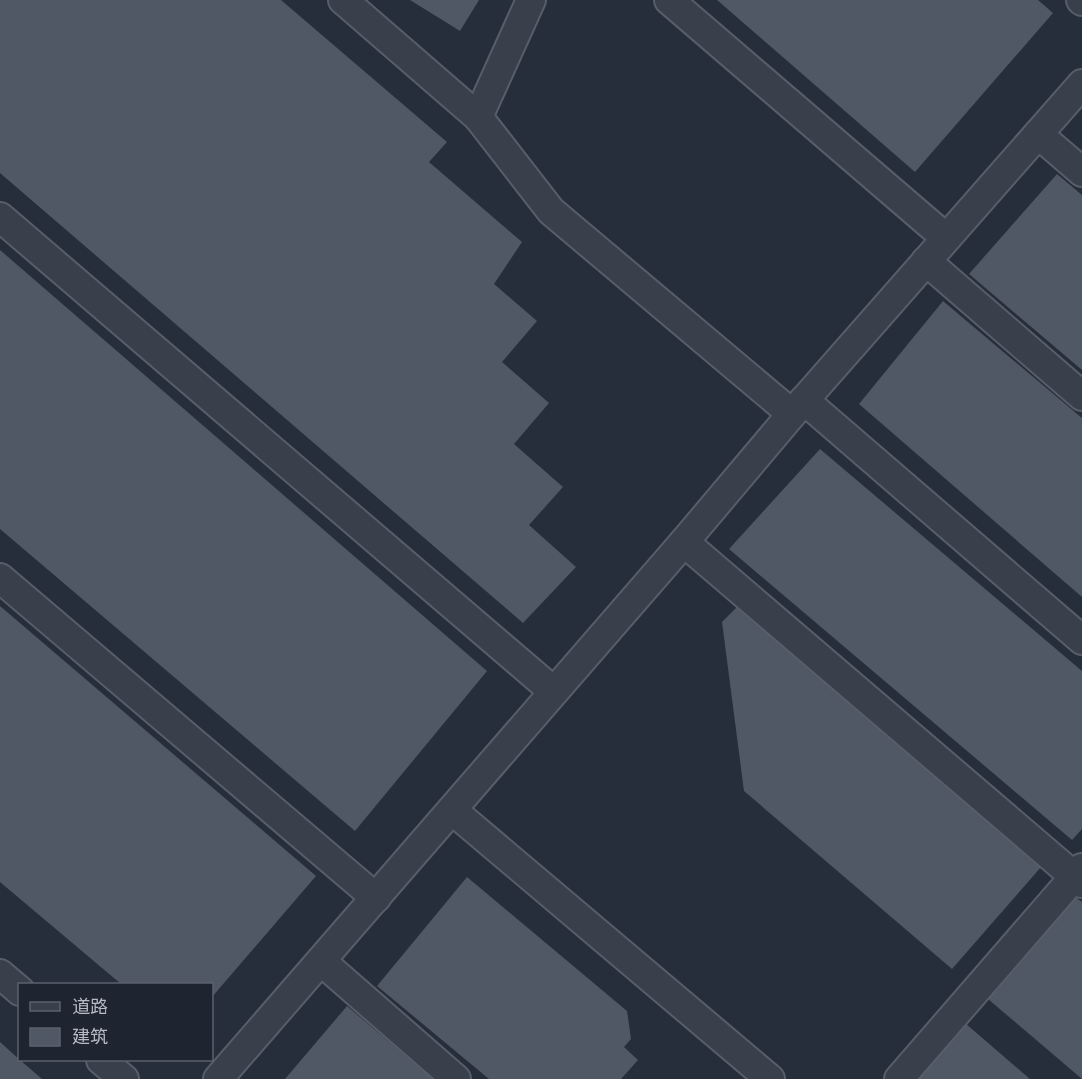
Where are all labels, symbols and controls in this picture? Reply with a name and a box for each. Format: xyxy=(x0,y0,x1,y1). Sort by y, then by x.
legend xyxy=(18,983,213,1061)
text: 道路 xyxy=(72,994,108,1018)
text: 建筑 xyxy=(72,1024,108,1048)

